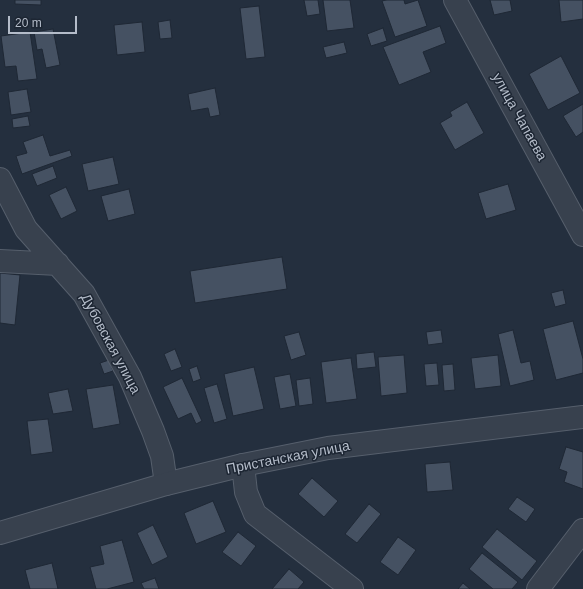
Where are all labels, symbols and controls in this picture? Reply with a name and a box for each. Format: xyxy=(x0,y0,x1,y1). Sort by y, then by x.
scale bar xyxy=(10,8,79,34)
text: 20 m xyxy=(15,16,42,30)
street label: улица Чапаева xyxy=(488,70,550,164)
street label: Дубовская улица xyxy=(76,291,144,397)
street label: Пристанская улица xyxy=(225,438,351,478)

